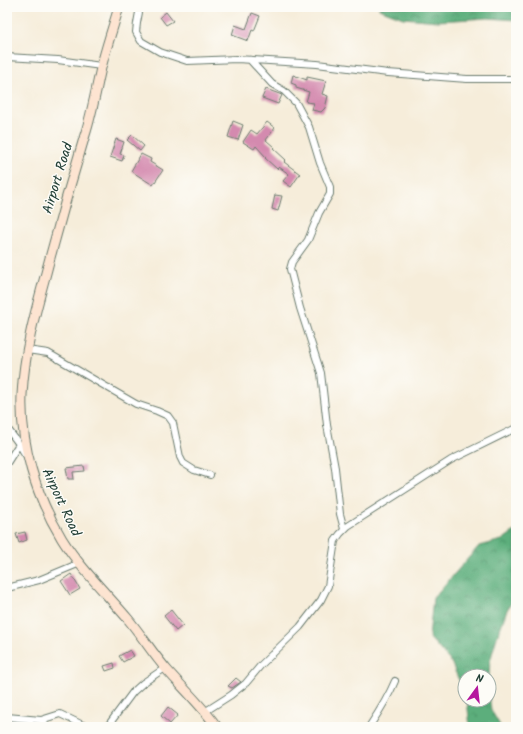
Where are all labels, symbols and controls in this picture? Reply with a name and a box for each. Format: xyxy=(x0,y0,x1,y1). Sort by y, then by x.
street label: Airport Road xyxy=(37,139,79,217)
street label: Airport Road xyxy=(36,465,87,541)
north arrow xyxy=(457,668,497,708)
text: N xyxy=(474,670,485,689)

